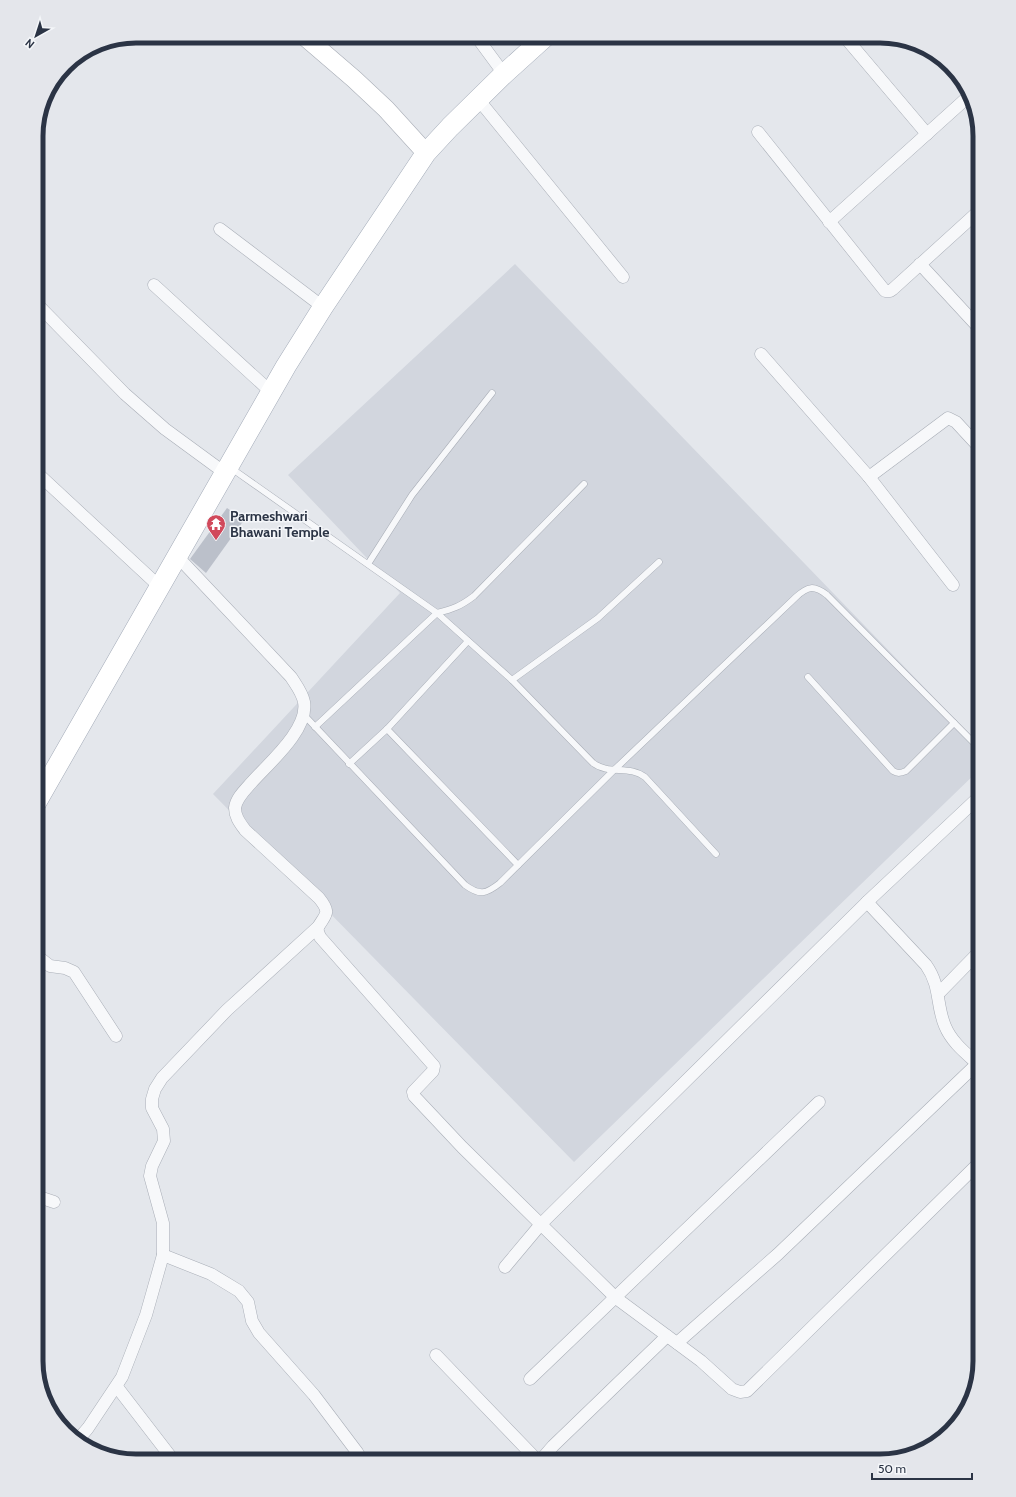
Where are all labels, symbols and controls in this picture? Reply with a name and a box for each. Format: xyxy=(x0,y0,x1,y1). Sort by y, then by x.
north arrow xyxy=(16,16,56,56)
text: N xyxy=(22,36,37,52)
place label: Parmeshwari Bhawani Temple xyxy=(230,507,329,541)
temple icon: Parmeshwari Bhawani Temple xyxy=(205,513,227,541)
scale bar xyxy=(872,1455,972,1481)
text: 50 m xyxy=(878,1461,906,1476)

